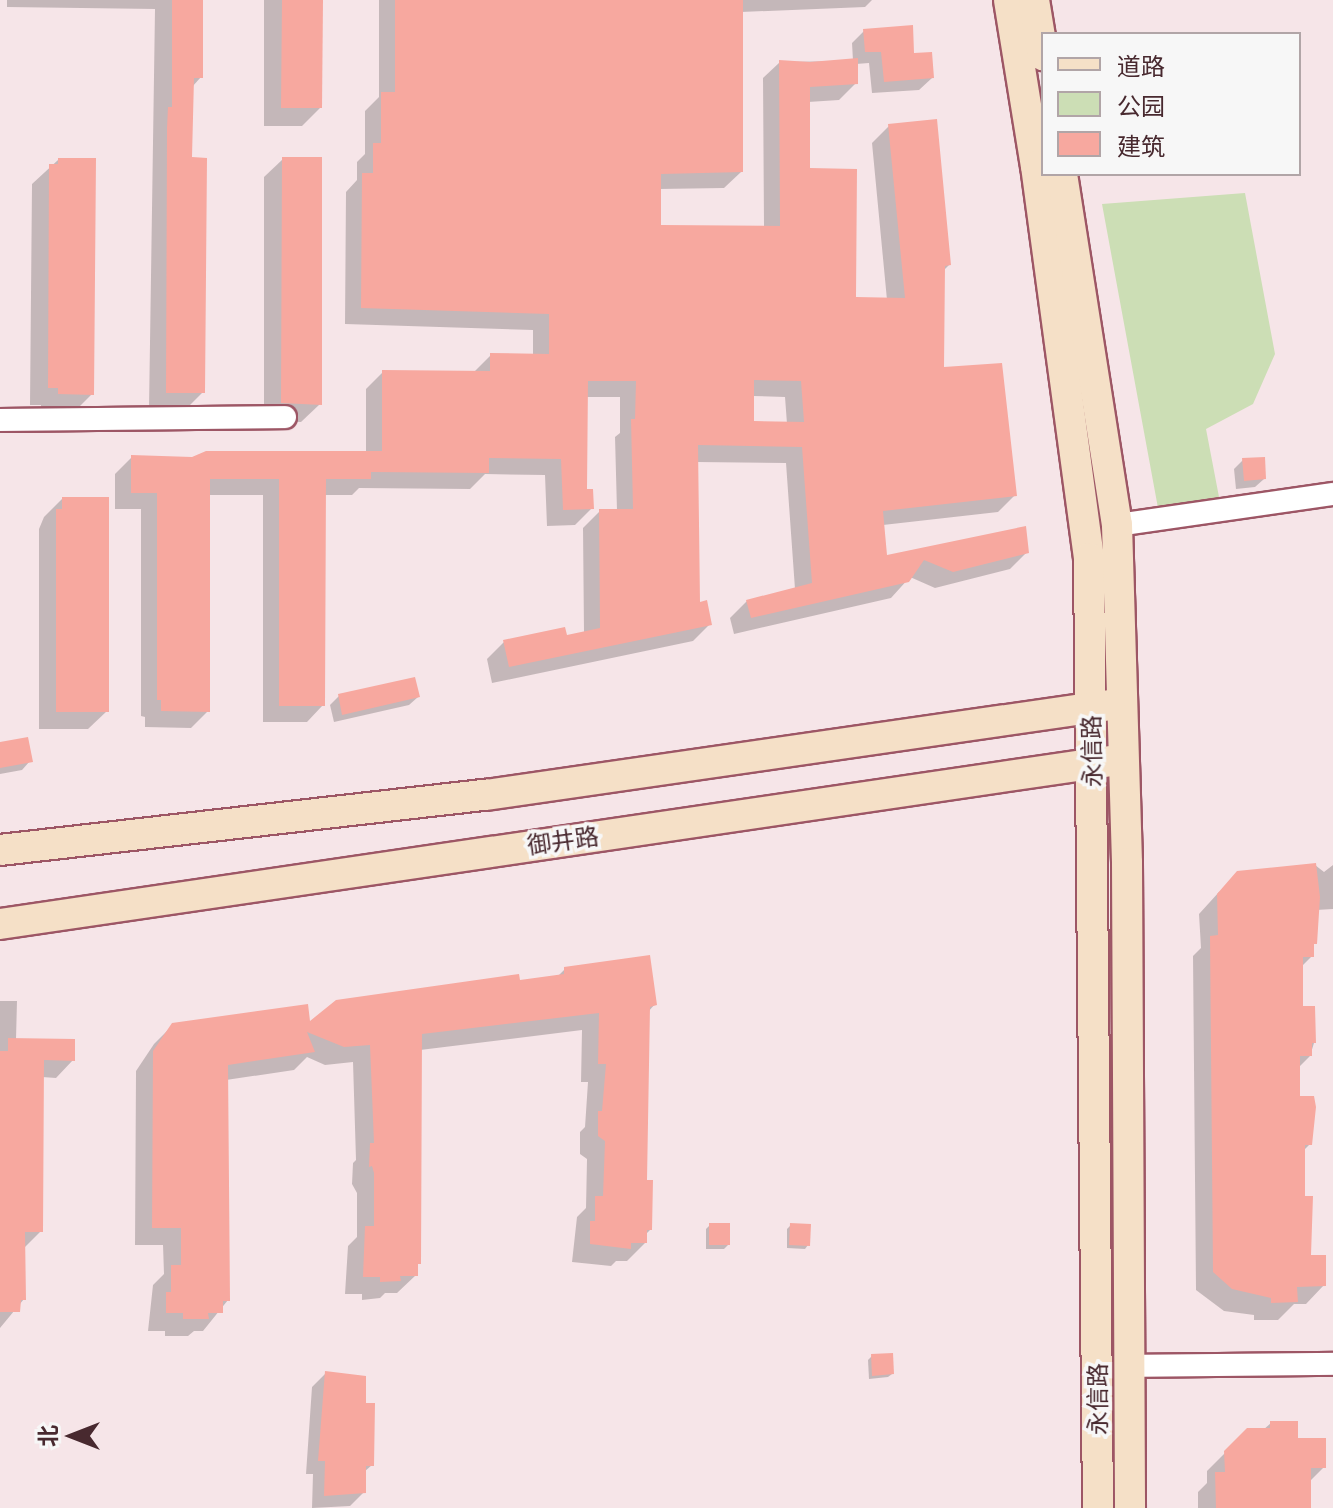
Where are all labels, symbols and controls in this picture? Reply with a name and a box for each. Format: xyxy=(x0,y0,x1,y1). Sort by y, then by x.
legend xyxy=(1041,32,1301,176)
text: 道路 xyxy=(1117,51,1165,81)
text: 公园 xyxy=(1117,91,1165,121)
text: 建筑 xyxy=(1117,131,1165,161)
street label: 永信路 xyxy=(1077,715,1107,787)
street label: 御井路 xyxy=(525,822,601,860)
street label: 永信路 xyxy=(1084,1363,1112,1435)
north arrow xyxy=(32,1396,112,1476)
text: 北 xyxy=(34,1425,62,1447)

